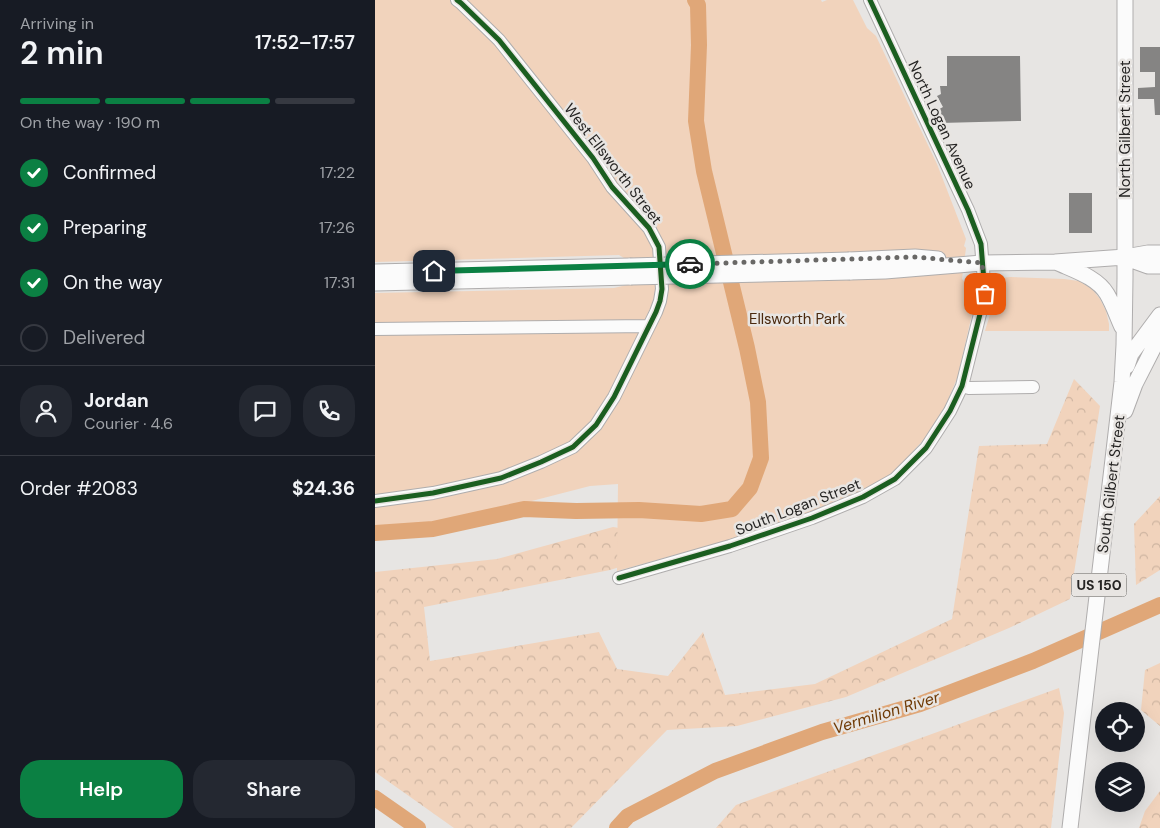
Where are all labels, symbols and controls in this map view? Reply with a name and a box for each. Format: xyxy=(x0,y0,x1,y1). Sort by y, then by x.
text: Arriving in xyxy=(20,13,94,34)
text: 17:52–17:57 xyxy=(255,30,355,55)
text: 2 min xyxy=(20,32,104,74)
street label: North Logan Avenue xyxy=(903,58,981,192)
street label: North Gilbert Street xyxy=(1115,60,1135,198)
street label: West Ellsworth Street xyxy=(559,99,667,229)
text: On the way · 190 m xyxy=(20,112,160,133)
icon: check xyxy=(20,159,48,187)
text: Confirmed xyxy=(63,160,156,185)
text: 17:22 xyxy=(320,162,355,183)
icon: check xyxy=(20,214,48,242)
text: Preparing xyxy=(63,215,147,240)
text: 17:26 xyxy=(319,217,355,238)
courier xyxy=(665,239,715,289)
pin xyxy=(413,250,455,292)
icon: car xyxy=(676,250,704,278)
icon: home xyxy=(420,257,448,285)
icon: check xyxy=(20,269,48,297)
text: On the way xyxy=(63,270,163,295)
text: 17:31 xyxy=(324,272,355,293)
pin xyxy=(964,273,1006,315)
icon: bag xyxy=(971,280,999,308)
park label: Ellsworth Park xyxy=(749,309,846,329)
text: Delivered xyxy=(63,325,145,350)
button: person xyxy=(20,385,72,437)
button: chat xyxy=(239,385,291,437)
button: phone xyxy=(303,385,355,437)
text: Jordan xyxy=(84,388,149,413)
text: Courier · 4.6 xyxy=(84,413,173,434)
street label: South Gilbert Street xyxy=(1093,414,1129,554)
street label: South Logan Street xyxy=(733,474,864,540)
text: Order #2083 xyxy=(20,476,138,501)
text: $24.36 xyxy=(292,476,355,501)
road number: US 150 xyxy=(1071,574,1127,596)
water label: Vermilion River xyxy=(830,686,943,739)
map controls xyxy=(1095,702,1145,812)
button: locate xyxy=(1095,702,1145,752)
button: Help xyxy=(20,760,183,818)
button: Share xyxy=(193,760,355,818)
button: layers xyxy=(1095,762,1145,812)

